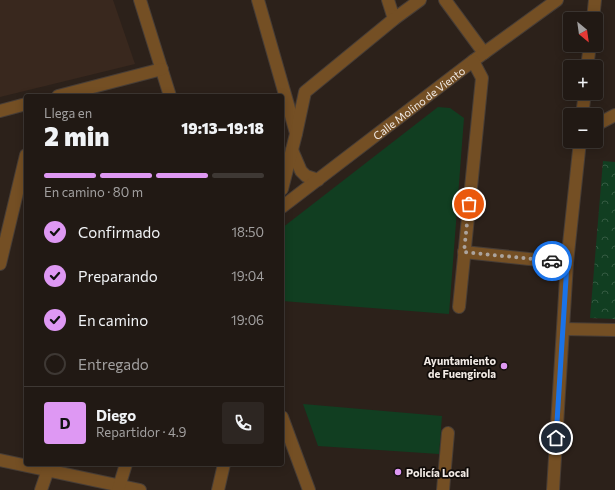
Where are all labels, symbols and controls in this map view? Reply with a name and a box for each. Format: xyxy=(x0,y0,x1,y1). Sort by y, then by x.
north arrow xyxy=(563,12,603,52)
map controls xyxy=(563,12,603,148)
button: + xyxy=(563,60,603,100)
street label: Calle Molino de Viento xyxy=(370,63,468,142)
text: Llega en xyxy=(44,105,92,121)
button: − xyxy=(563,108,603,148)
text: 19:13–19:18 xyxy=(181,119,264,137)
text: 2 min xyxy=(44,120,109,151)
text: En camino · 80 m xyxy=(44,184,143,200)
pin xyxy=(452,187,486,221)
icon: bag xyxy=(458,193,480,215)
icon: check xyxy=(44,221,66,243)
text: Confirmado xyxy=(78,223,160,241)
text: 18:50 xyxy=(232,224,264,240)
courier xyxy=(532,241,572,281)
icon: car xyxy=(541,250,563,272)
icon: check xyxy=(44,265,66,287)
text: Preparando xyxy=(78,267,158,285)
text: 19:04 xyxy=(231,268,264,284)
icon: check xyxy=(44,309,66,331)
text: En camino xyxy=(78,311,148,329)
text: 19:06 xyxy=(231,312,264,328)
place label: Ayuntamiento de Fuengirola xyxy=(424,354,496,380)
text: Entregado xyxy=(78,355,149,373)
marker: Ayuntamiento de Fuengirola xyxy=(499,361,509,371)
button: phone xyxy=(222,402,264,444)
text: Diego xyxy=(96,406,136,424)
text: D xyxy=(59,414,71,432)
pin xyxy=(539,421,573,455)
text: Repartidor · 4.9 xyxy=(96,424,186,440)
icon: home xyxy=(545,427,567,449)
place label: Policía Local xyxy=(406,466,469,479)
marker: Policía Local xyxy=(393,467,403,477)

